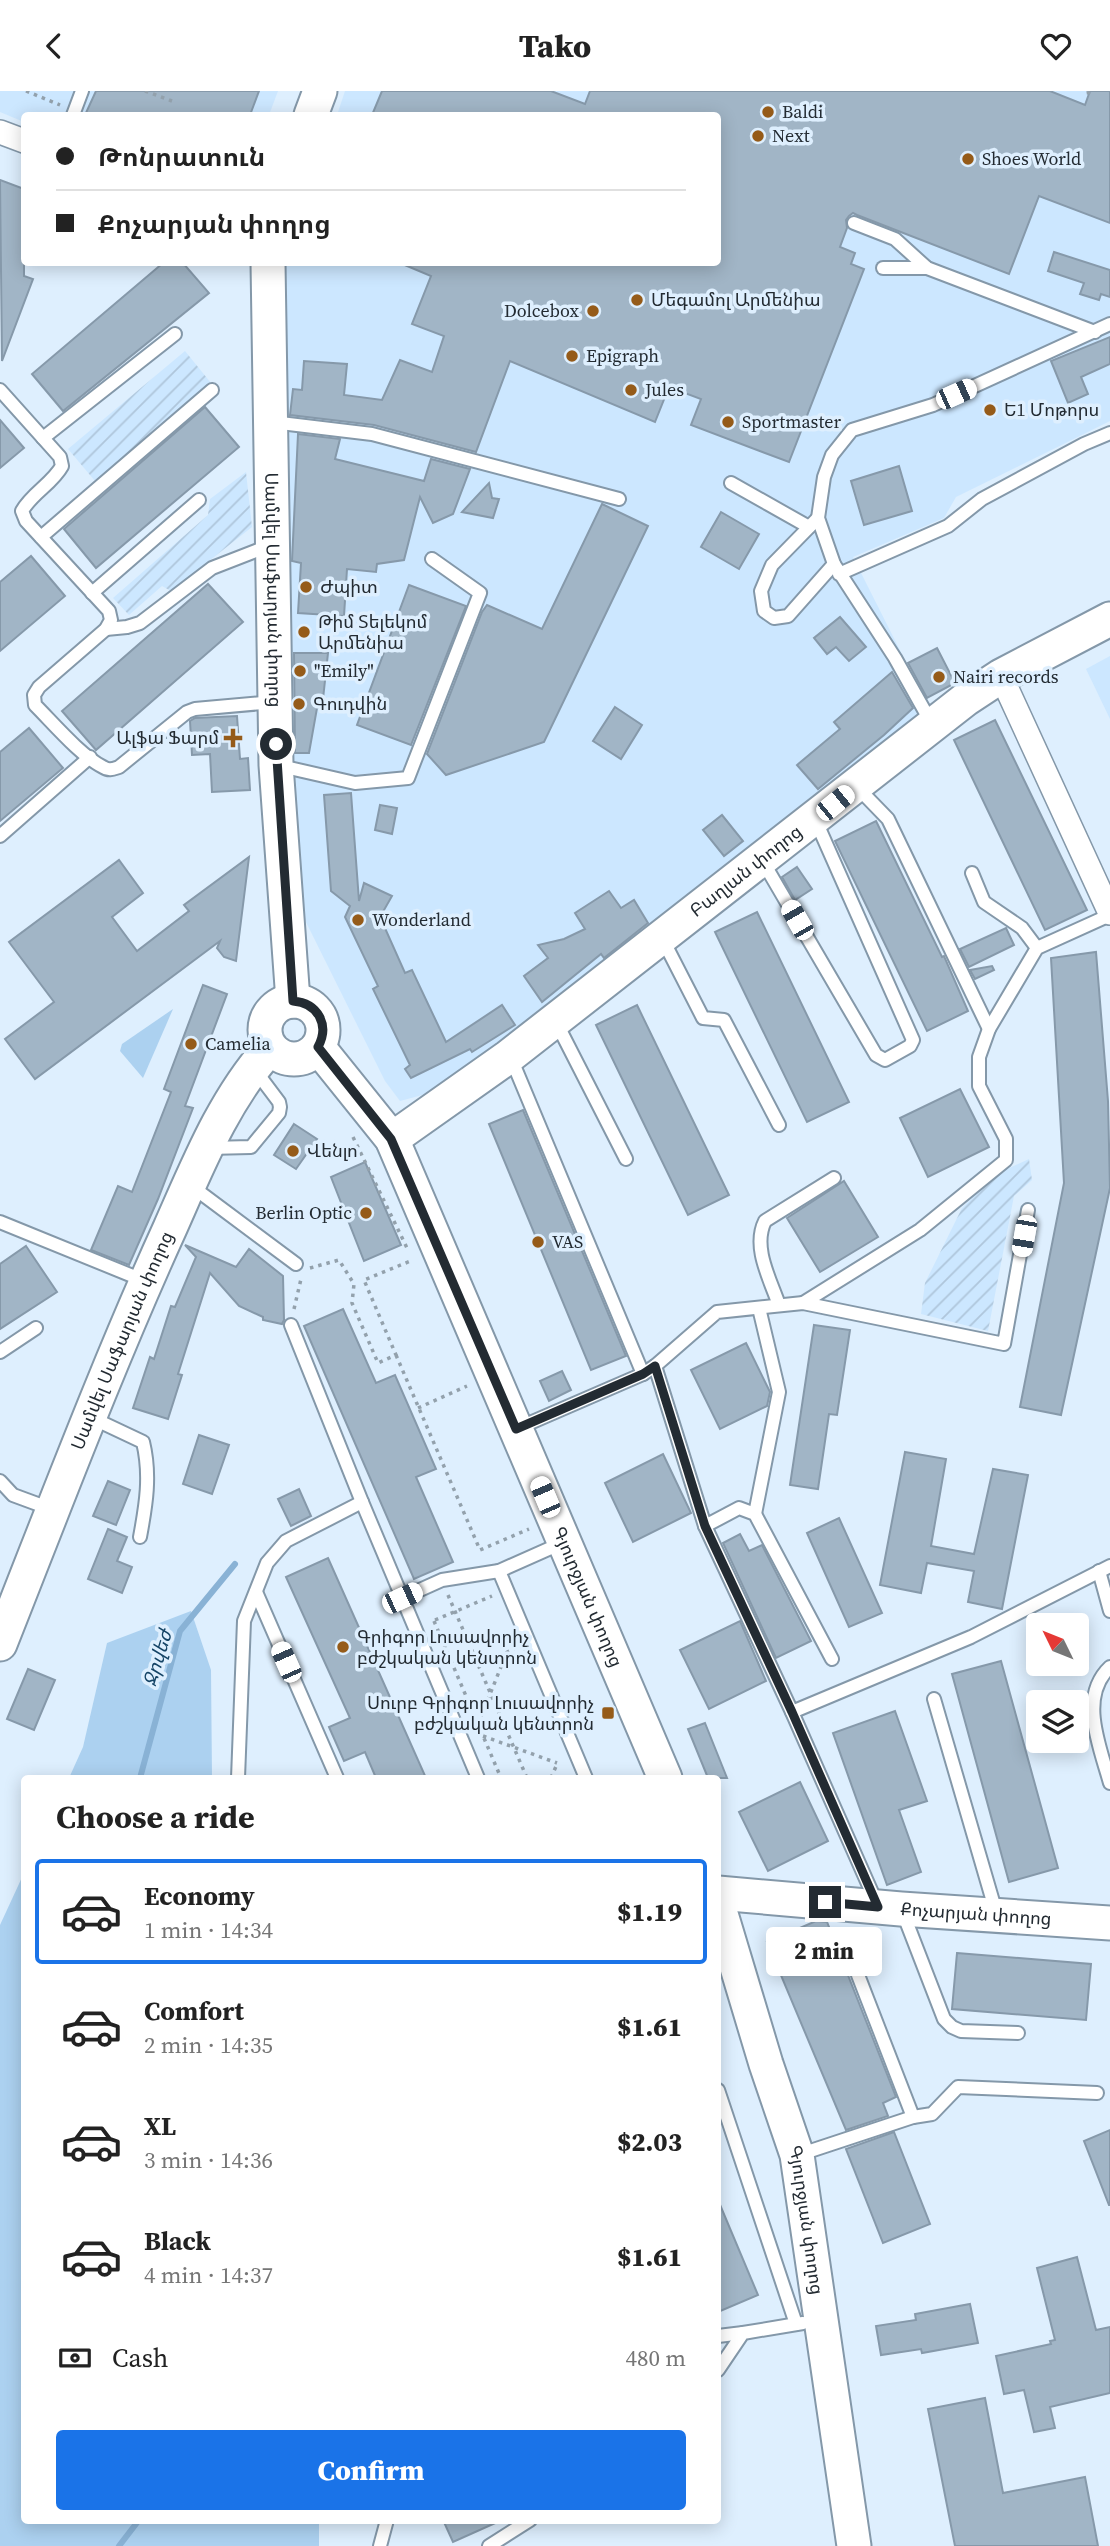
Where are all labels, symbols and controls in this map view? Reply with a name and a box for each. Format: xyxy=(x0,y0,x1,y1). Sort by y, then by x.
text: Tako xyxy=(519,24,591,68)
icon: back xyxy=(35,27,73,65)
icon: heart xyxy=(1037,27,1075,65)
place label: Baldi xyxy=(782,99,823,124)
marker: Baldi xyxy=(760,104,776,120)
place label: Next xyxy=(772,123,810,148)
marker: Next xyxy=(750,128,766,144)
text: Թոնրատուն xyxy=(98,139,265,175)
place label: Shoes World xyxy=(982,146,1081,171)
marker: Shoes World xyxy=(960,151,976,167)
text: Քոչարյան փողոց xyxy=(98,206,331,242)
place label: Մեգամոլ Արմենիա xyxy=(651,287,821,312)
marker: Մեգամոլ Արմենիա xyxy=(629,292,645,308)
place label: Dolcebox xyxy=(504,298,580,323)
marker: Dolcebox xyxy=(585,303,601,319)
place label: Epigraph xyxy=(586,343,659,368)
marker: Epigraph xyxy=(564,348,580,364)
car xyxy=(933,376,980,412)
place label: Jules xyxy=(644,377,684,402)
marker: Jules xyxy=(623,382,639,398)
place label: Ե1 Մոթորս xyxy=(1004,397,1099,422)
marker: Ե1 Մոթորս xyxy=(982,402,998,418)
place label: Sportmaster xyxy=(742,409,841,434)
marker: Sportmaster xyxy=(720,414,736,430)
street label: Սամվել Սաֆարյան փողոց xyxy=(259,472,288,708)
place label: Ժպիտ xyxy=(320,574,378,599)
marker: Ժպիտ xyxy=(298,579,314,595)
place label: Թիմ Տելեկոմ Արմենիա xyxy=(318,609,427,655)
marker: Թիմ Տելեկոմ Արմենիա xyxy=(296,624,312,640)
place label: "Emily" xyxy=(314,658,374,683)
marker: "Emily" xyxy=(292,663,308,679)
place label: Nairi records xyxy=(953,664,1059,689)
marker: Nairi records xyxy=(931,669,947,685)
place label: Գուդվին xyxy=(313,691,387,716)
marker: Գուդվին xyxy=(291,696,307,712)
place label: Ալֆա Ֆարմ xyxy=(116,725,219,750)
route start xyxy=(260,728,292,760)
marker: Ալֆա Ֆարմ xyxy=(225,730,241,746)
car xyxy=(813,782,858,824)
street label: Բաղյան փողոց xyxy=(684,819,807,922)
car xyxy=(778,897,817,943)
place label: Wonderland xyxy=(372,907,471,932)
marker: Wonderland xyxy=(350,912,366,928)
place label: Camelia xyxy=(205,1031,271,1056)
marker: Camelia xyxy=(183,1036,199,1052)
place label: Վենլո xyxy=(307,1138,358,1163)
marker: Վենլո xyxy=(285,1143,301,1159)
place label: Berlin Optic xyxy=(255,1200,352,1225)
marker: Berlin Optic xyxy=(358,1205,374,1221)
car xyxy=(1011,1213,1038,1259)
street label: Սամվել Սաֆարյան փողոց xyxy=(65,1227,179,1454)
place label: VAS xyxy=(552,1229,583,1254)
marker: VAS xyxy=(530,1234,546,1250)
car xyxy=(528,1474,563,1520)
street label: Գյուրջյան փողոց xyxy=(547,1523,629,1671)
car xyxy=(379,1580,426,1616)
north arrow xyxy=(1026,1613,1088,1677)
map controls xyxy=(1026,1613,1089,1753)
water label: Ջրվեժ xyxy=(136,1624,179,1689)
place label: Գրիգոր Լուսավորիչ բժշկական կենտրոն xyxy=(357,1624,537,1670)
car xyxy=(268,1639,305,1685)
marker: Գրիգոր Լուսավորիչ բժշկական կենտրոն xyxy=(335,1639,351,1655)
place label: Սուրբ Գրիգոր Լուսավորիչ բժշկական կենտրոն xyxy=(367,1690,594,1736)
button: layers xyxy=(1026,1690,1089,1753)
marker: Սուրբ Գրիգոր Լուսավորիչ բժշկական կենտրոն xyxy=(600,1705,616,1721)
text: Choose a ride xyxy=(56,1795,255,1839)
text: Economy xyxy=(144,1878,255,1914)
icon: car xyxy=(60,1880,123,1943)
route end xyxy=(809,1886,841,1918)
text: $1.19 xyxy=(617,1894,682,1930)
street label: Քոչարյան փողոց xyxy=(900,1896,1052,1931)
text: 1 min · 14:34 xyxy=(144,1914,273,1946)
callout: 2 min xyxy=(767,1927,883,1975)
text: 2 min xyxy=(794,1935,854,1967)
text: Comfort xyxy=(144,1993,244,2029)
icon: car xyxy=(60,1995,123,2058)
text: $1.61 xyxy=(617,2009,682,2045)
text: 2 min · 14:35 xyxy=(144,2029,273,2061)
text: XL xyxy=(144,2108,176,2144)
icon: car xyxy=(60,2110,123,2173)
text: $2.03 xyxy=(617,2124,682,2160)
street label: Գյուրջյան փողոց xyxy=(783,2142,830,2296)
text: 3 min · 14:36 xyxy=(144,2144,273,2176)
text: Black xyxy=(144,2223,211,2259)
icon: car xyxy=(60,2225,123,2288)
text: $1.61 xyxy=(617,2239,682,2275)
text: 4 min · 14:37 xyxy=(144,2259,273,2291)
icon: cash xyxy=(56,2339,94,2377)
text: Cash xyxy=(112,2340,168,2376)
text: 480 m xyxy=(625,2342,686,2374)
button: Confirm xyxy=(56,2430,686,2510)

